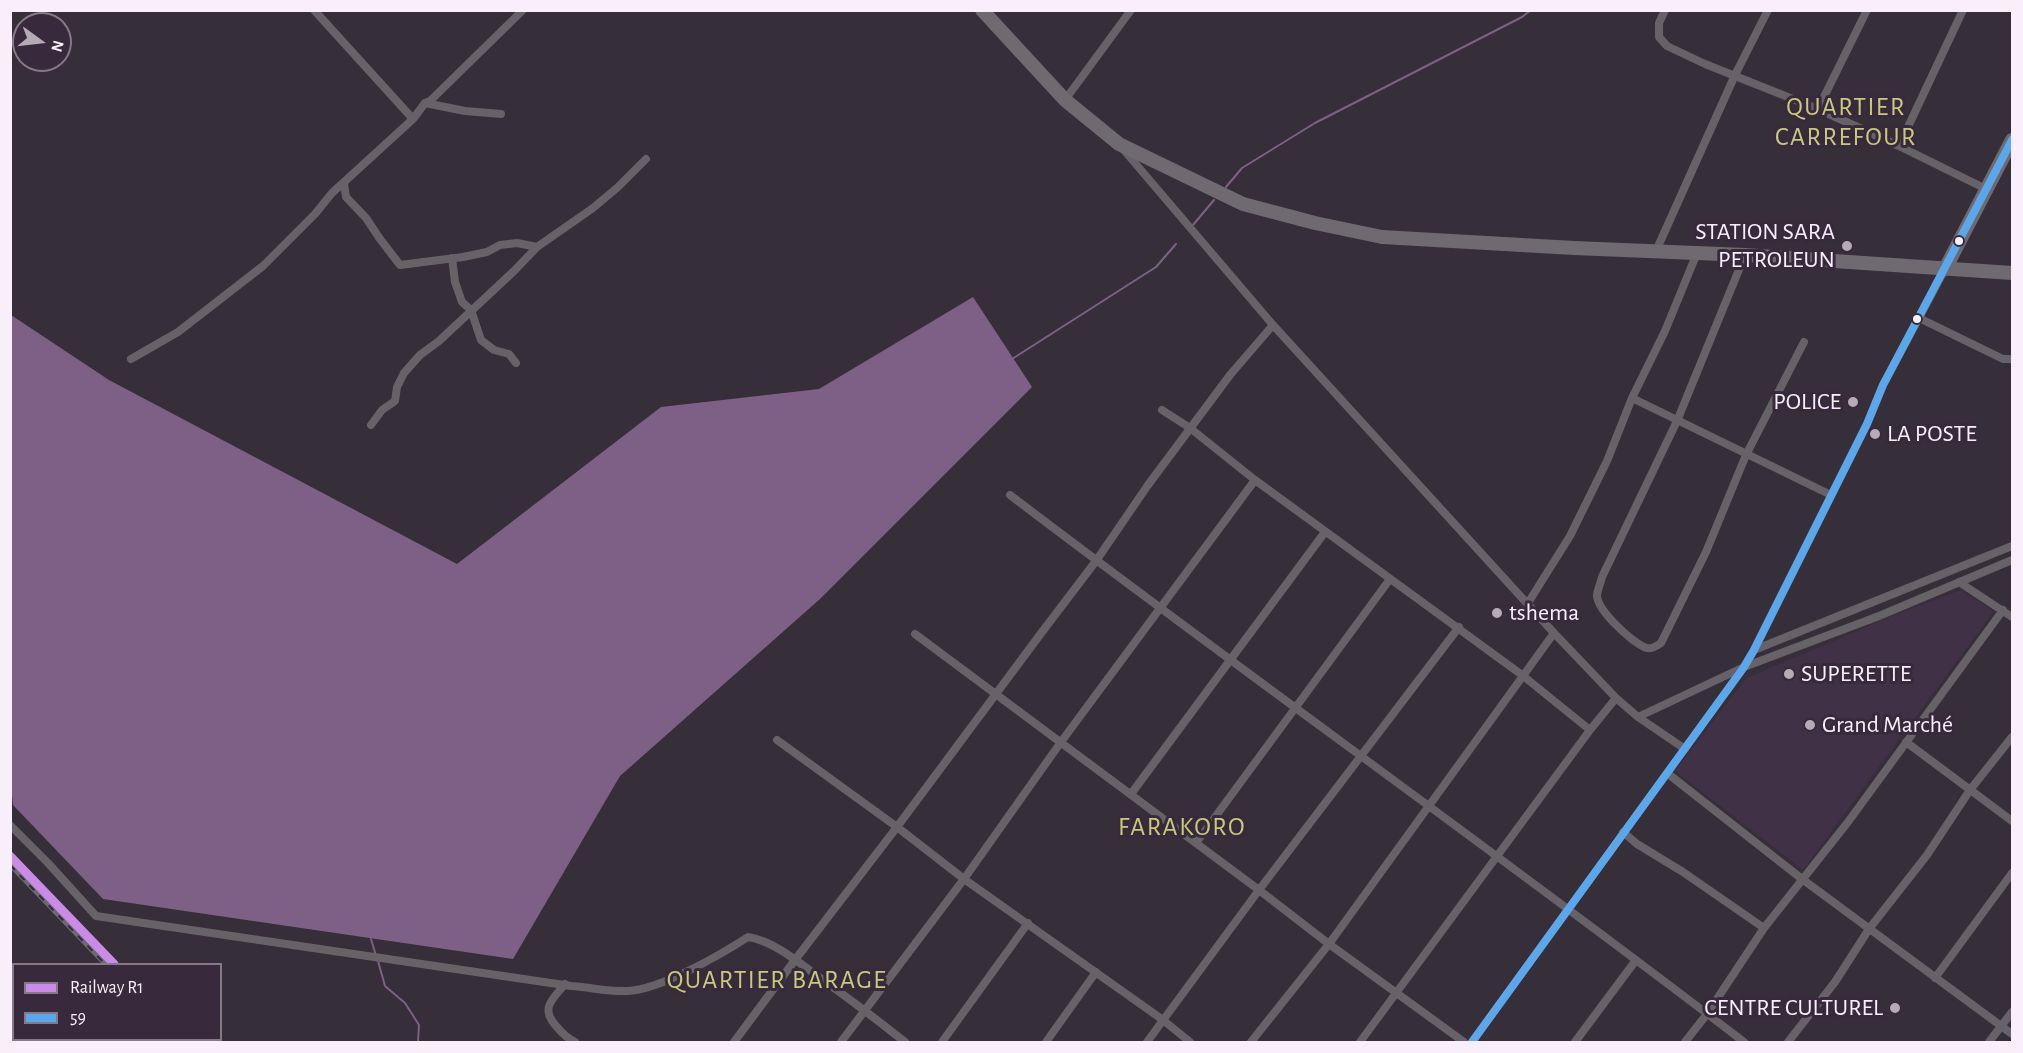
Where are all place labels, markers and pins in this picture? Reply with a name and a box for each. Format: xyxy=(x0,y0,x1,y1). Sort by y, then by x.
place label: STATION SARA PETROLEUN xyxy=(1695,218,1835,274)
unlabelled marker xyxy=(1953,235,1965,247)
marker: STATION SARA PETROLEUN xyxy=(1840,239,1854,253)
unlabelled marker xyxy=(1911,313,1923,325)
place label: POLICE xyxy=(1773,388,1841,416)
marker: POLICE xyxy=(1846,395,1860,409)
place label: LA POSTE xyxy=(1887,420,1977,448)
marker: LA POSTE xyxy=(1868,427,1882,441)
place label: tshema xyxy=(1509,599,1579,627)
marker: tshema xyxy=(1490,606,1504,620)
place label: SUPERETTE xyxy=(1801,660,1911,688)
marker: SUPERETTE xyxy=(1782,667,1796,681)
place label: Grand Marché xyxy=(1822,711,1953,739)
marker: Grand Marché xyxy=(1803,718,1817,732)
place label: CENTRE CULTUREL xyxy=(1704,994,1883,1022)
marker: CENTRE CULTUREL xyxy=(1888,1001,1902,1015)

